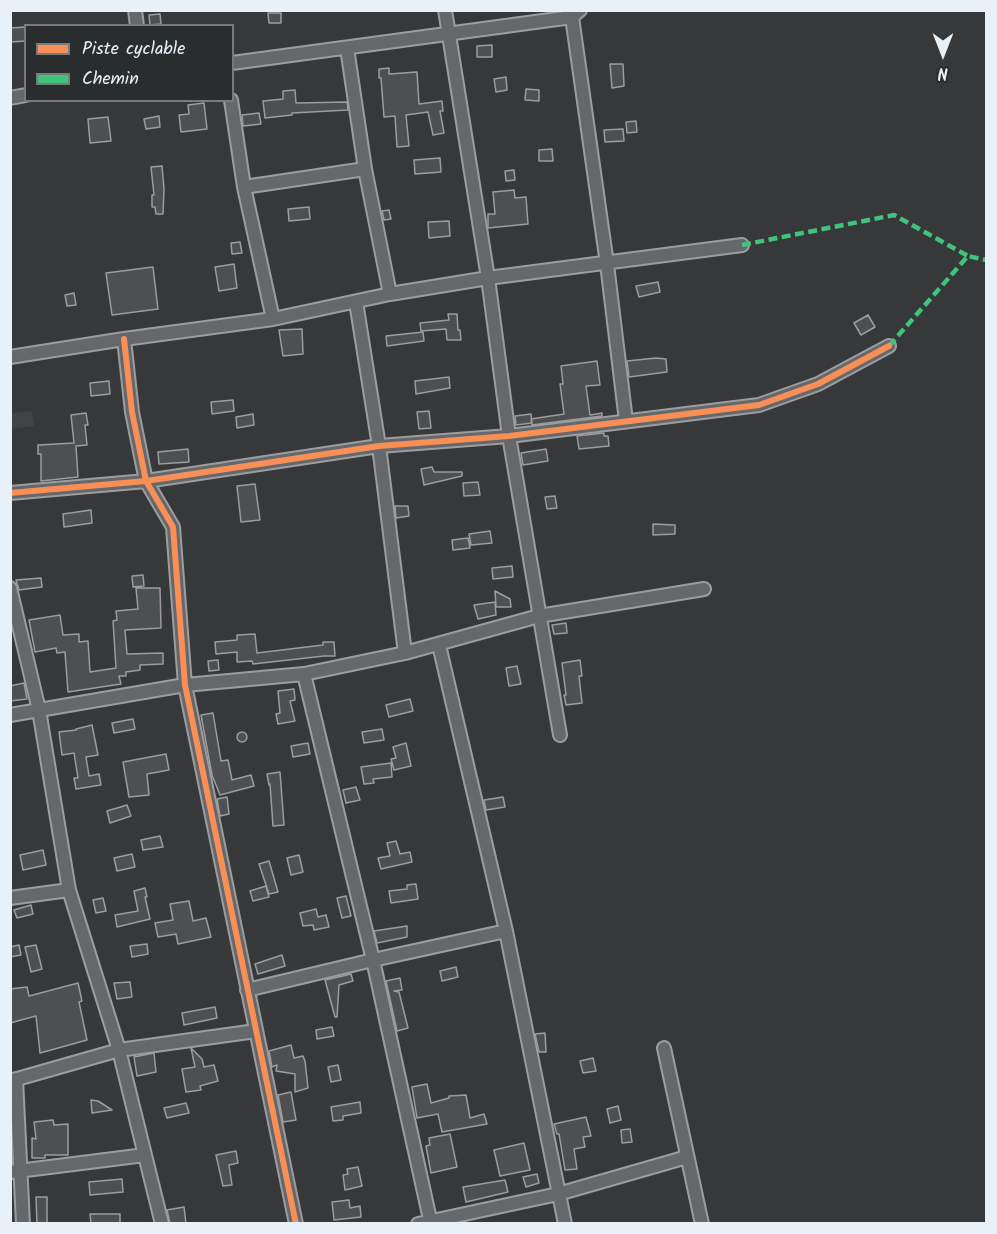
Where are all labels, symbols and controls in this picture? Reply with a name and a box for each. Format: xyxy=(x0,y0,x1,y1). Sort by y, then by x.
legend xyxy=(24,24,234,102)
north arrow xyxy=(913,24,973,84)
text: Piste cyclable xyxy=(82,35,185,64)
text: N xyxy=(938,60,948,85)
text: Chemin xyxy=(82,65,139,94)

